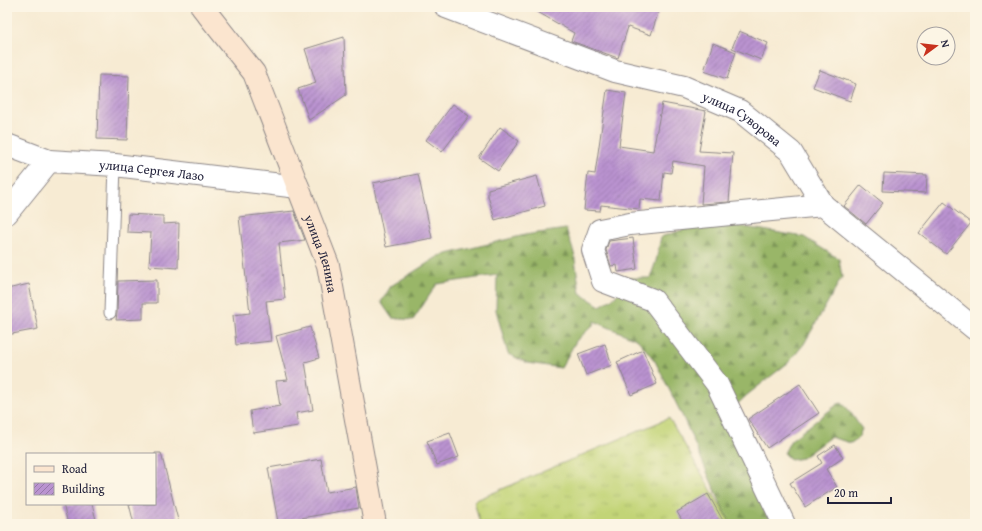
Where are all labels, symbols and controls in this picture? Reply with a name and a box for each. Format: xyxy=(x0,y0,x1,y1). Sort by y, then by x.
north arrow xyxy=(916,26,956,66)
text: N xyxy=(937,38,955,50)
street label: улица Суворова xyxy=(699,86,786,151)
street label: улица Сергея Лазо xyxy=(97,154,206,185)
street label: улица Ленина xyxy=(300,211,342,295)
legend xyxy=(26,453,156,505)
text: Road xyxy=(62,460,88,477)
scale bar xyxy=(828,479,891,505)
text: Building xyxy=(62,480,105,497)
text: 20 m xyxy=(834,484,858,501)

